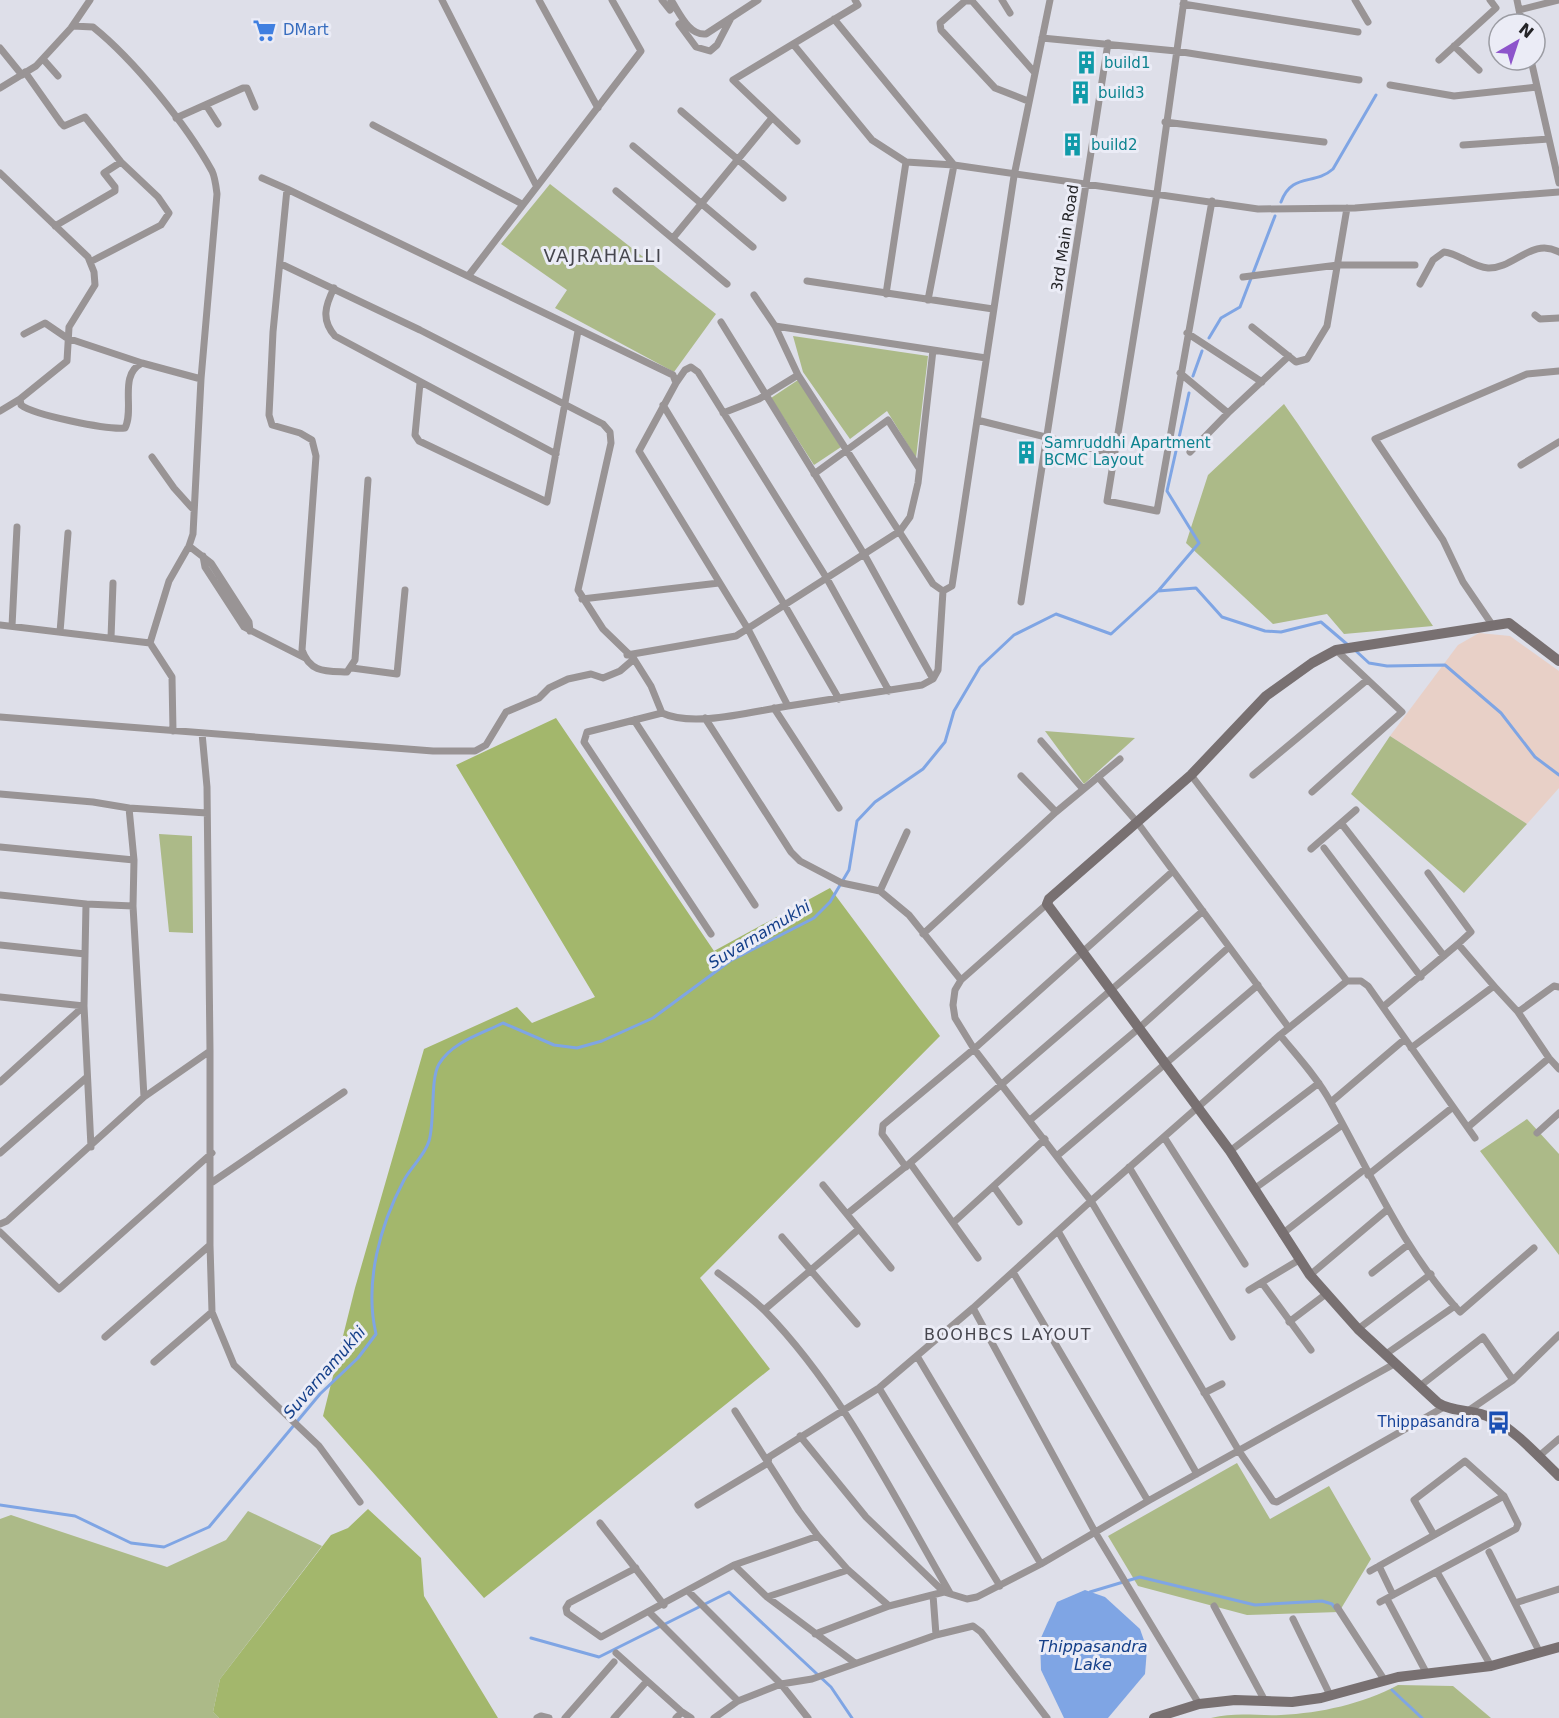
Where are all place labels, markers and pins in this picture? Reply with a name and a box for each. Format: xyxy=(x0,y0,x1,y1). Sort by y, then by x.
supermarket icon: DMart xyxy=(252,17,278,43)
place label: DMart xyxy=(283,21,329,39)
building icon: build1 xyxy=(1073,50,1099,76)
place label: build1 xyxy=(1104,54,1150,72)
building icon: build3 xyxy=(1067,80,1093,106)
place label: build3 xyxy=(1098,84,1144,102)
building icon: build2 xyxy=(1060,132,1086,158)
place label: build2 xyxy=(1091,136,1137,154)
place label: Samruddhi Apartment BCMC Layout xyxy=(1044,434,1211,469)
building icon: Samruddhi Apartment BCMC Layout xyxy=(1013,439,1039,465)
bus stop icon: Thippasandra xyxy=(1485,1409,1511,1435)
place label: Thippasandra xyxy=(1377,1413,1480,1431)

